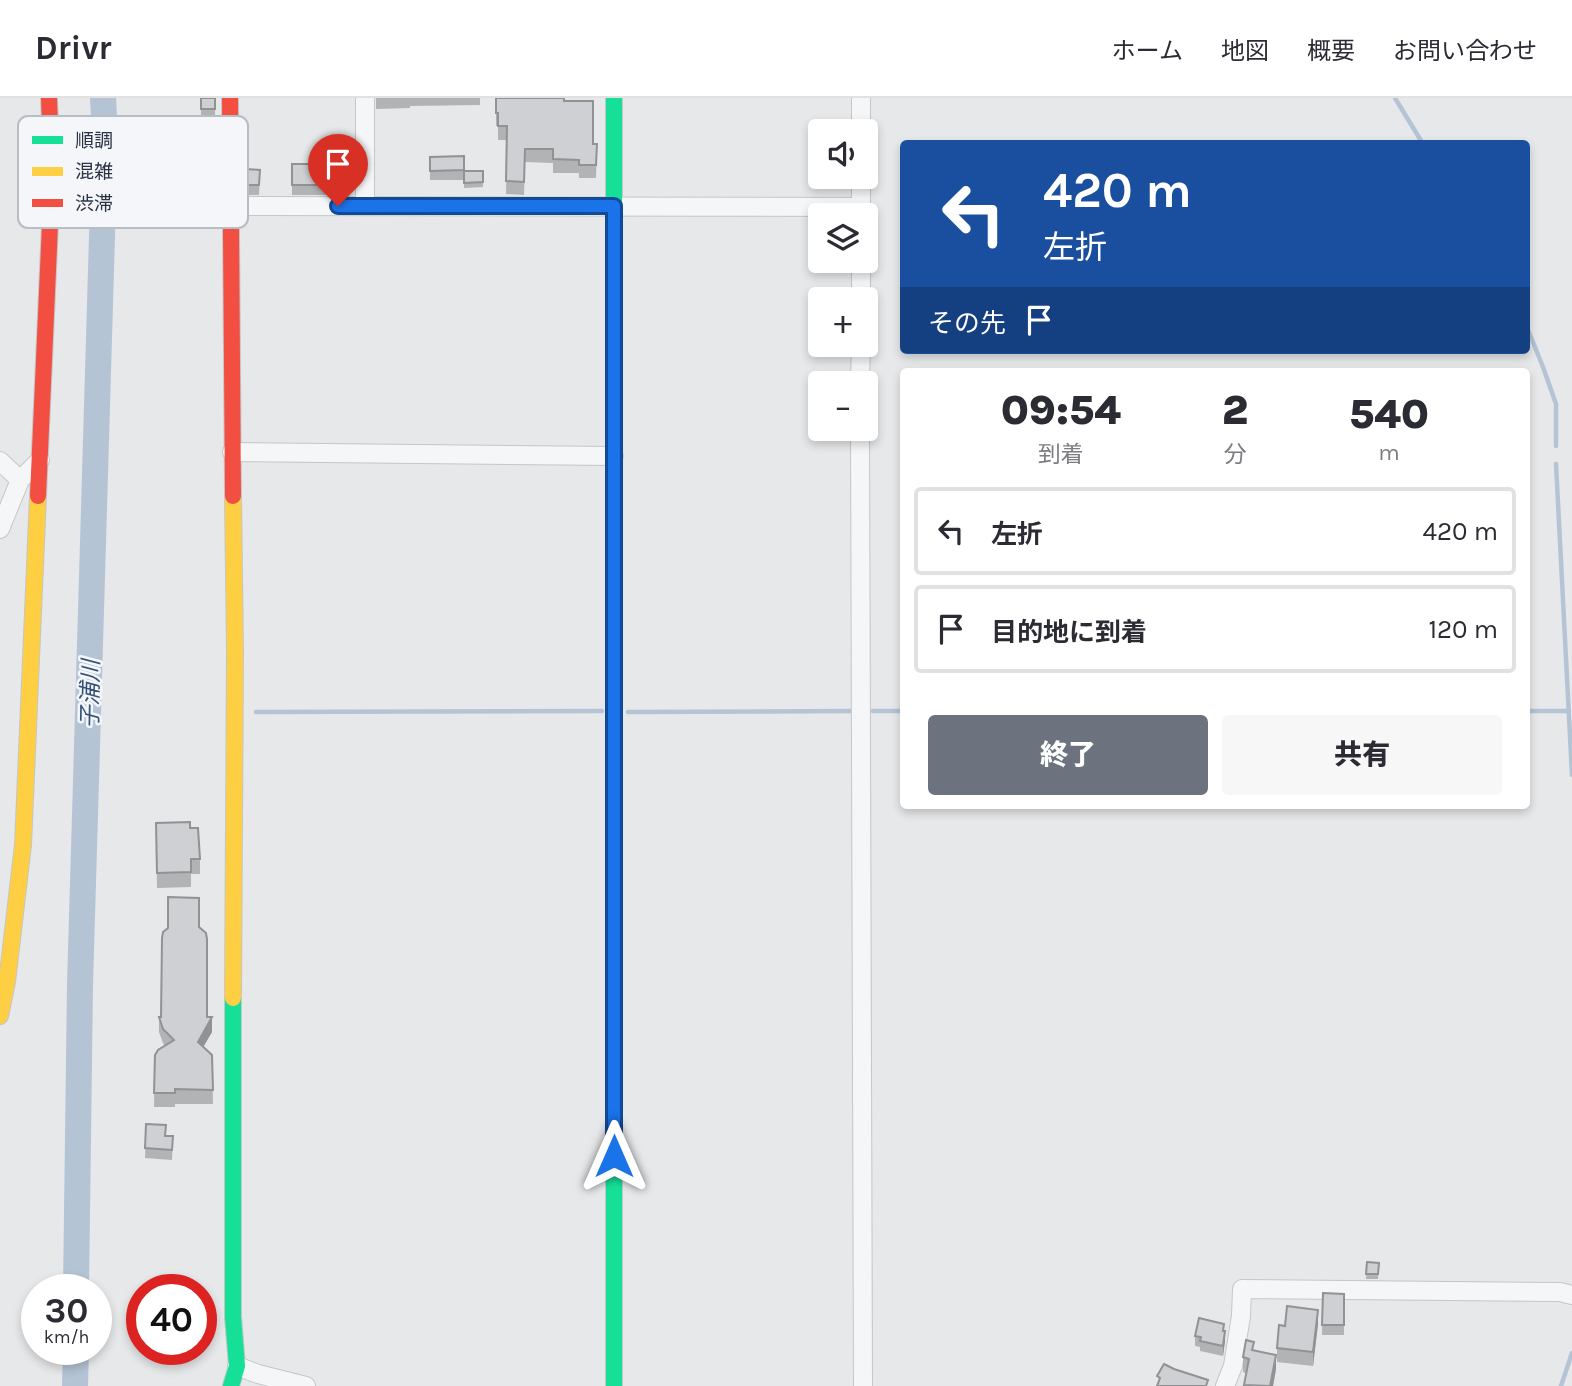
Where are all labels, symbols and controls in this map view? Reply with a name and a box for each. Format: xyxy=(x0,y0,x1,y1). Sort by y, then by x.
text: Drivr xyxy=(35,29,112,67)
text: ホーム xyxy=(1112,37,1183,65)
text: 地図 xyxy=(1221,37,1269,65)
text: 概要 xyxy=(1307,37,1355,65)
text: お問い合わせ xyxy=(1393,37,1537,65)
legend xyxy=(18,116,248,228)
map controls xyxy=(808,119,878,441)
button: sound xyxy=(808,119,878,189)
text: 順調 xyxy=(75,130,113,152)
pin xyxy=(308,134,368,206)
icon: arrive xyxy=(319,145,357,183)
text: 混雑 xyxy=(75,161,113,183)
text: 420 m xyxy=(1043,162,1192,219)
icon: left xyxy=(928,168,1019,259)
text: 渋滞 xyxy=(75,193,113,215)
button: layers xyxy=(808,203,878,273)
text: 左折 xyxy=(1043,229,1107,266)
button: + xyxy=(808,287,878,357)
icon: arrive xyxy=(1020,301,1058,339)
text: その先 xyxy=(928,308,1006,339)
button: − xyxy=(808,371,878,441)
text: 09:54 xyxy=(1001,385,1121,435)
text: 2 xyxy=(1222,385,1248,435)
text: 540 xyxy=(1349,389,1429,439)
text: m xyxy=(1378,439,1400,466)
text: 到着 xyxy=(1038,441,1084,468)
text: 分 xyxy=(1223,441,1246,468)
icon: left xyxy=(932,512,970,550)
text: 420 m xyxy=(1422,516,1498,547)
text: 左折 xyxy=(991,519,1043,550)
icon: arrive xyxy=(932,610,970,648)
text: 120 m xyxy=(1428,614,1498,645)
text: 目的地に到着 xyxy=(991,617,1147,648)
water label: 子浦川 xyxy=(76,656,105,729)
button: 終了 xyxy=(928,715,1208,795)
button: 共有 xyxy=(1222,715,1502,795)
position arrow xyxy=(577,1119,651,1193)
speed limit sign: 40 xyxy=(126,1274,217,1365)
text: 30 xyxy=(45,1290,88,1331)
text: km/h xyxy=(44,1326,89,1348)

